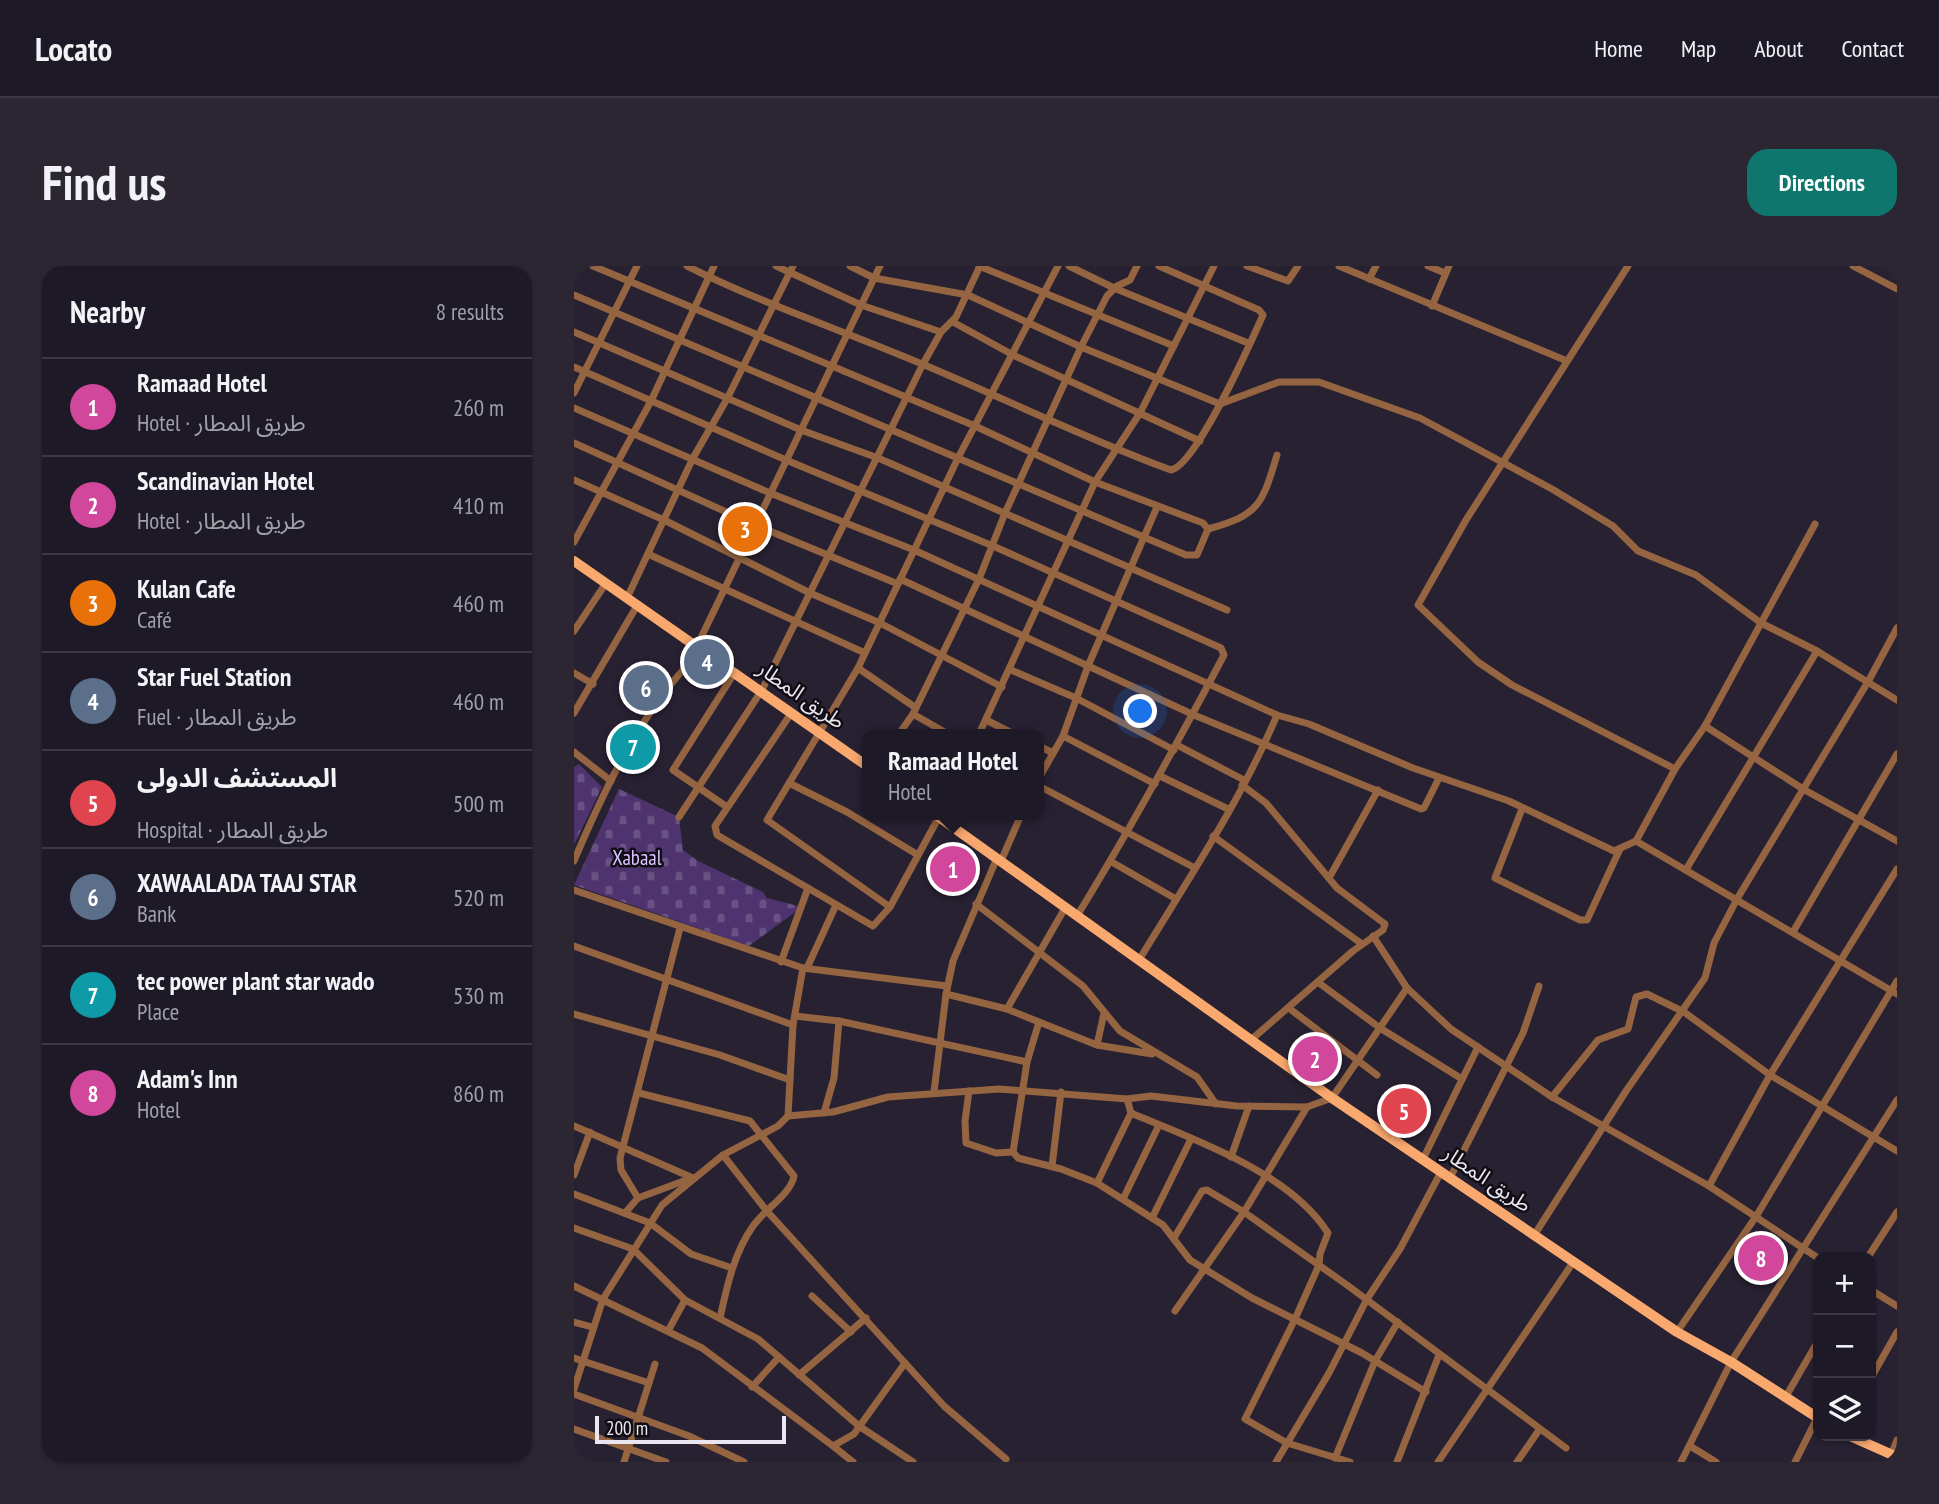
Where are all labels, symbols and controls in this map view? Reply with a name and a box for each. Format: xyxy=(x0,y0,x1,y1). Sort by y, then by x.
text: Locato xyxy=(35,27,112,70)
text: Home xyxy=(1594,33,1643,64)
text: Map xyxy=(1681,33,1716,64)
text: About xyxy=(1754,33,1803,64)
text: Contact xyxy=(1841,33,1904,64)
button: Directions xyxy=(1747,149,1897,216)
text: Find us xyxy=(42,150,166,214)
text: Nearby xyxy=(70,292,145,331)
text: 8 results xyxy=(436,297,504,326)
text: Ramaad Hotel xyxy=(137,366,267,399)
text: 1 xyxy=(88,393,99,422)
text: 260 m xyxy=(453,393,504,422)
text: Hotel · طريق المطار xyxy=(137,408,305,437)
text: Scandinavian Hotel xyxy=(137,464,314,497)
text: 2 xyxy=(88,491,99,520)
text: 410 m xyxy=(453,491,504,520)
pin: 3 xyxy=(722,503,768,555)
text: Hotel · طريق المطار xyxy=(137,506,305,535)
text: Kulan Cafe xyxy=(137,572,236,605)
text: 3 xyxy=(88,589,99,618)
text: 460 m xyxy=(453,589,504,618)
text: Café xyxy=(137,605,172,634)
pin: 4 xyxy=(684,636,730,688)
street label: طريق المطار xyxy=(751,654,850,735)
text: Star Fuel Station xyxy=(137,660,291,693)
pin: 6 xyxy=(623,662,669,714)
text: 4 xyxy=(88,687,99,716)
text: 460 m xyxy=(453,687,504,716)
your location xyxy=(1123,694,1157,728)
text: Fuel · طريق المطار xyxy=(137,702,297,731)
pin: 7 xyxy=(610,721,656,773)
popup xyxy=(862,729,1044,820)
text: Ramaad Hotel xyxy=(888,744,1018,777)
text: المستشف الدولى xyxy=(137,761,337,794)
text: Hotel xyxy=(888,777,931,806)
text: 5 xyxy=(88,789,99,818)
text: 500 m xyxy=(453,789,504,818)
text: Hospital · طريق المطار xyxy=(137,815,328,844)
pin: 1 xyxy=(930,843,976,895)
park label: Xabaal xyxy=(612,844,662,871)
text: XAWAALADA TAAJ STAR xyxy=(137,866,357,899)
text: 6 xyxy=(88,883,99,912)
text: 520 m xyxy=(453,883,504,912)
text: Bank xyxy=(137,899,176,928)
text: tec power plant star wado xyxy=(137,964,375,997)
text: 7 xyxy=(88,981,99,1010)
text: 530 m xyxy=(453,981,504,1010)
text: Place xyxy=(137,997,179,1026)
pin: 2 xyxy=(1292,1033,1338,1085)
text: Adam's Inn xyxy=(137,1062,238,1095)
text: 8 xyxy=(88,1079,99,1108)
text: 860 m xyxy=(453,1079,504,1108)
pin: 5 xyxy=(1381,1085,1427,1137)
text: Hotel xyxy=(137,1095,180,1124)
street label: طريق المطار xyxy=(1437,1139,1537,1218)
pin: 8 xyxy=(1738,1232,1784,1284)
map controls xyxy=(1813,1252,1876,1441)
button: + xyxy=(1813,1252,1876,1315)
button: − xyxy=(1813,1315,1876,1378)
button: layers xyxy=(1813,1378,1876,1441)
scale bar xyxy=(595,1413,786,1445)
text: 200 m xyxy=(606,1416,648,1440)

